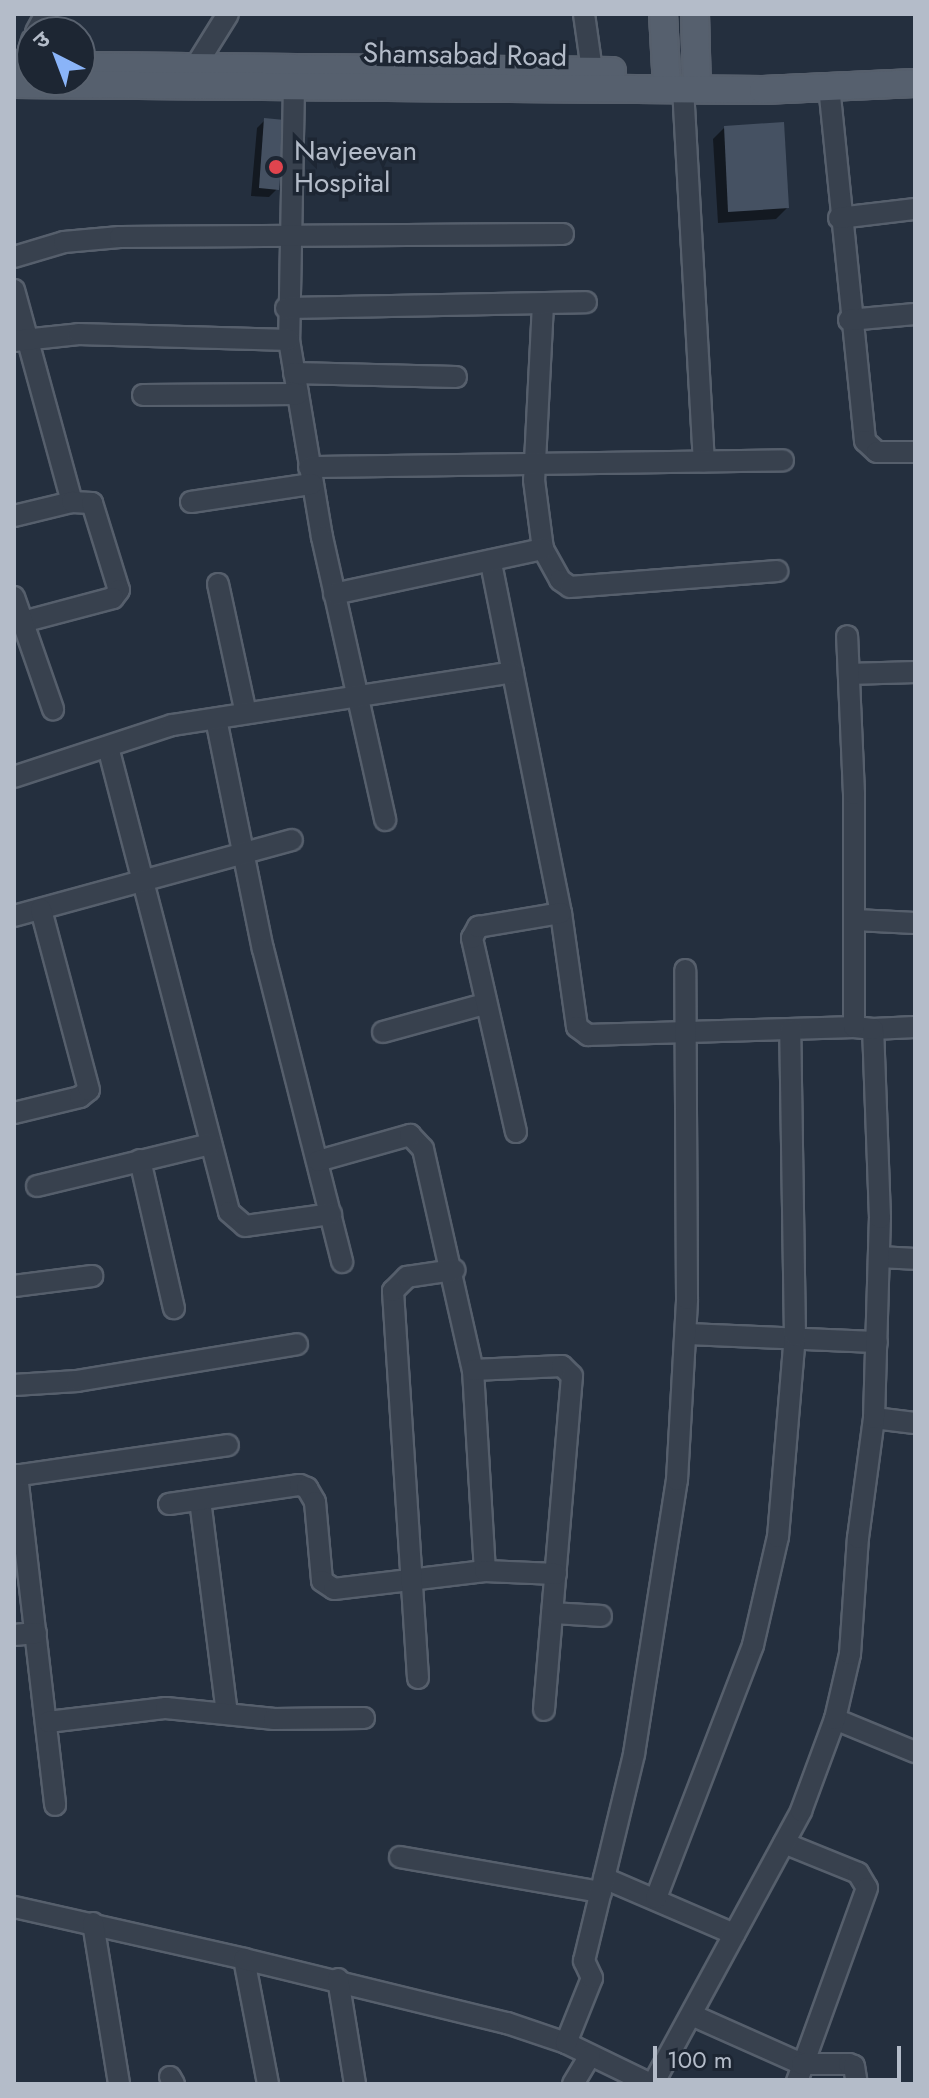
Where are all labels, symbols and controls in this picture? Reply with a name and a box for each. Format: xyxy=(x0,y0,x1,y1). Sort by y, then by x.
north arrow xyxy=(16,16,96,96)
text: उ xyxy=(26,23,57,56)
street label: Shamsabad Road xyxy=(363,36,567,74)
place label: Navjeevan Hospital xyxy=(294,134,417,200)
marker: Navjeevan Hospital xyxy=(265,156,287,178)
scale bar xyxy=(657,2030,905,2080)
text: 100 m xyxy=(667,2042,733,2077)

